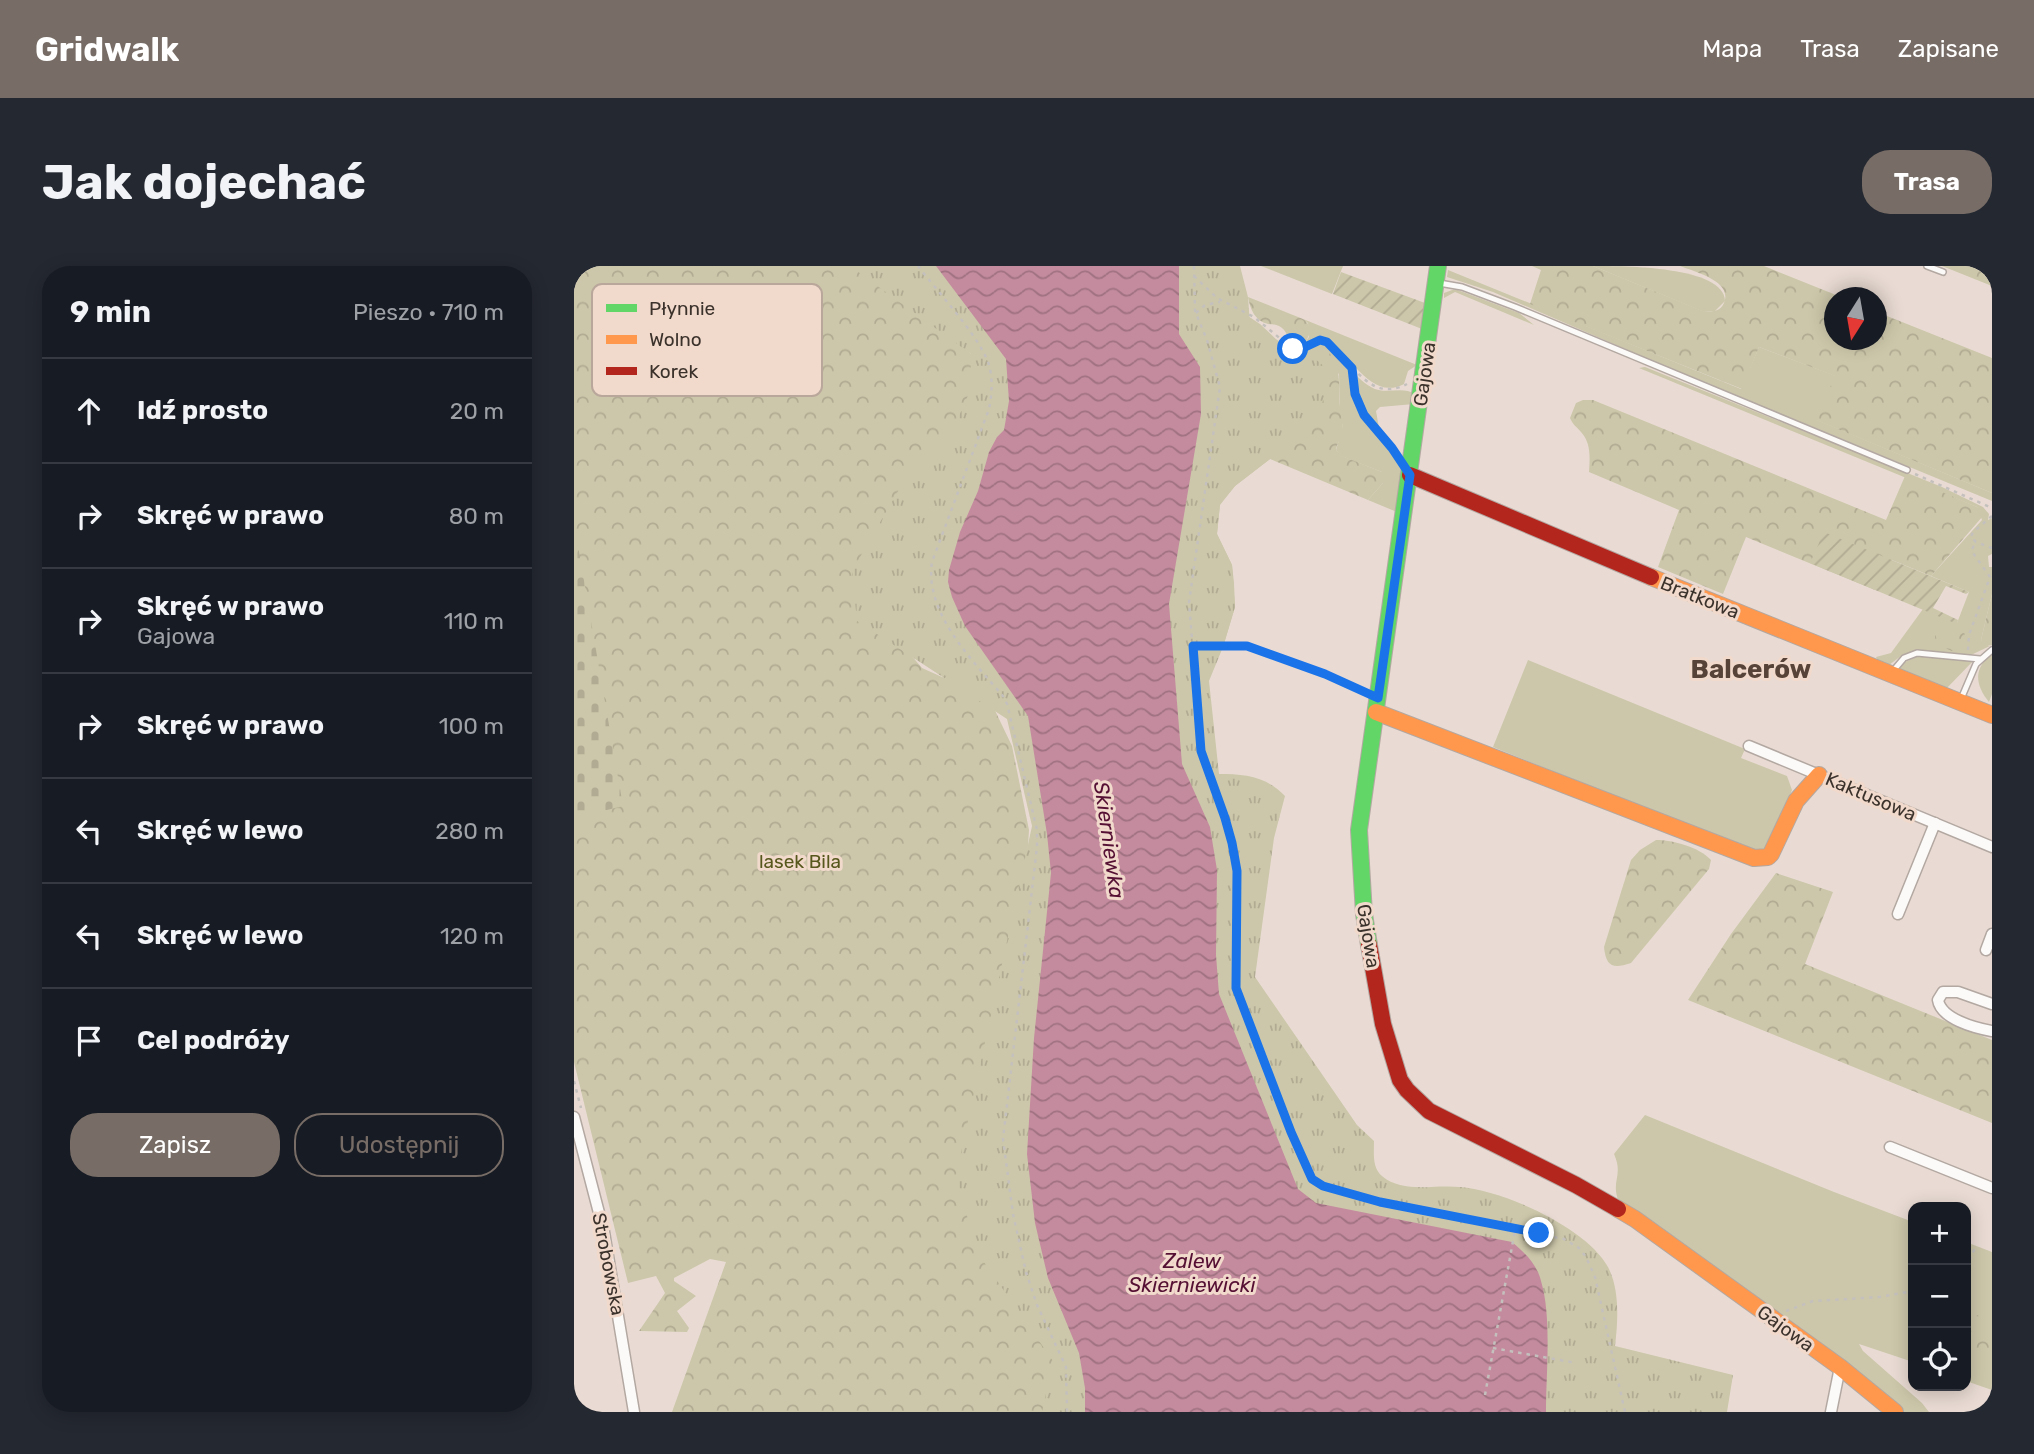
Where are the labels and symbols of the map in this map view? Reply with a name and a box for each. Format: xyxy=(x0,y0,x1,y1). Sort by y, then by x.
legend xyxy=(592,284,822,396)
north arrow xyxy=(1824,287,1887,350)
text: Płynnie xyxy=(649,297,715,320)
text: Wolno xyxy=(649,328,702,351)
route start xyxy=(1277,333,1308,364)
street label: Gajowa xyxy=(1409,341,1440,408)
text: Korek xyxy=(649,360,698,383)
street label: Bratkowa xyxy=(1657,571,1743,624)
district label: Balcerów xyxy=(1691,654,1812,685)
street label: Kaktusowa xyxy=(1822,767,1920,826)
water label: Skierniewka xyxy=(1089,780,1130,900)
park label: lasek Bila xyxy=(759,850,841,873)
street label: Gajowa xyxy=(1352,902,1385,970)
street label: Strobowska xyxy=(587,1211,630,1317)
route end xyxy=(1523,1217,1554,1248)
water label: Zalew Skierniewicki xyxy=(1128,1248,1257,1297)
street label: Gajowa xyxy=(1753,1300,1819,1357)

